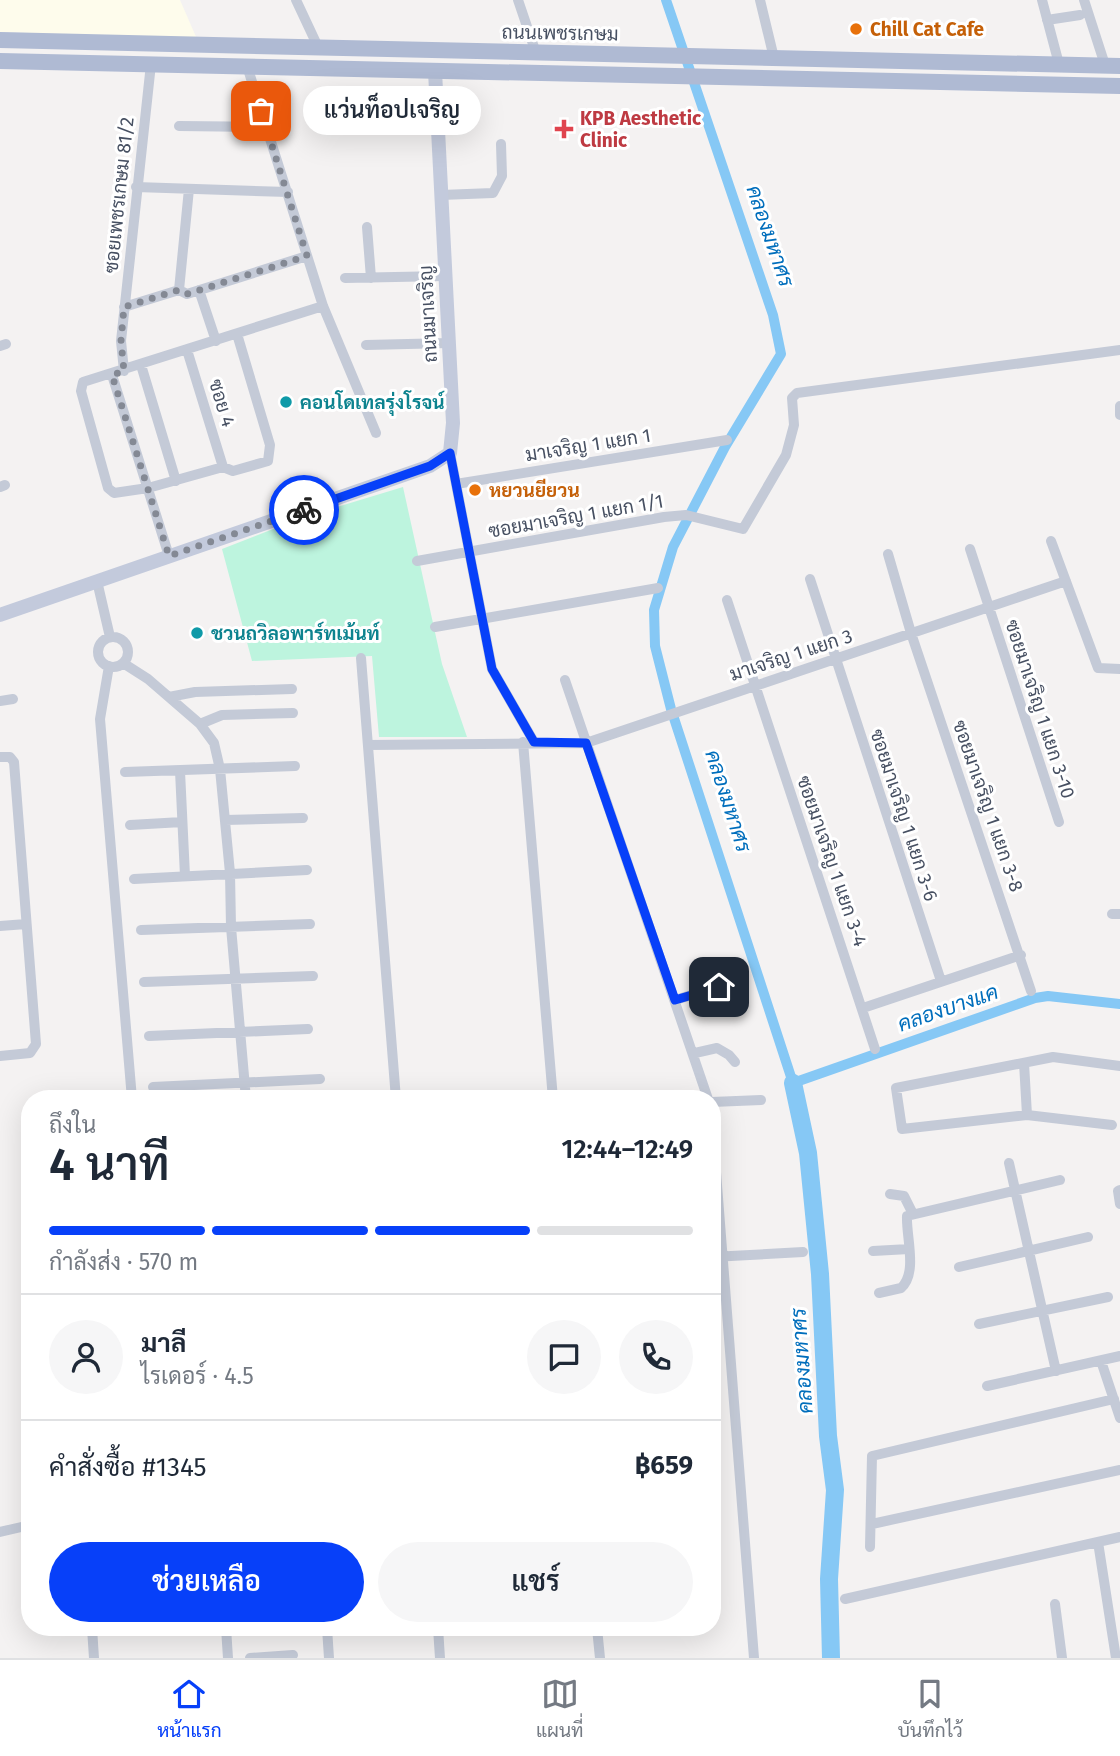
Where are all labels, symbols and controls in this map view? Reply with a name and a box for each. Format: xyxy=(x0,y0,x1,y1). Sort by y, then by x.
place label: Chill Cat Cafe xyxy=(870,18,984,41)
street label: ถนนเพชรเกษม xyxy=(501,20,619,46)
marker: Chill Cat Cafe xyxy=(848,21,864,37)
pin xyxy=(231,81,291,141)
callout: แว่นท็อปเจริญ xyxy=(303,86,481,136)
icon: bag xyxy=(242,92,280,130)
text: แว่นท็อปเจริญ xyxy=(324,96,460,124)
place label: KPB Aesthetic Clinic xyxy=(580,107,701,152)
street label: ซอยเพชรเกษม 81/2 xyxy=(99,116,139,274)
marker: KPB Aesthetic Clinic xyxy=(554,119,574,139)
water label: คลองมหาศร xyxy=(740,182,800,291)
street label: ถนนมาเจริญ xyxy=(414,265,442,363)
street label: ซอย 4 xyxy=(204,376,240,430)
place label: คอนโดเทลรุ่งโรจน์ xyxy=(300,390,445,417)
marker: คอนโดเทลรุ่งโรจน์ xyxy=(278,394,294,410)
street label: มาเจริญ 1 แยก 1 xyxy=(524,424,652,466)
courier xyxy=(269,475,339,545)
place label: หยวนยียวน xyxy=(489,478,580,502)
marker: หยวนยียวน xyxy=(467,482,483,498)
street label: ซอยมาเจริญ 1 แยก 1/1 xyxy=(487,489,665,543)
icon: bike xyxy=(285,491,323,529)
street label: ซอยมาเจริญ 1 แยก 3-10 xyxy=(1000,617,1080,801)
place label: ชวนถวิลอพาร์ทเม้นท์ xyxy=(211,621,381,645)
street label: มาเจริญ 1 แยก 3 xyxy=(727,624,855,686)
marker: ชวนถวิลอพาร์ทเม้นท์ xyxy=(189,625,205,641)
street label: ซอยมาเจริญ 1 แยก 3-8 xyxy=(948,717,1028,895)
street label: ซอยมาเจริญ 1 แยก 3-6 xyxy=(865,726,943,904)
water label: คลองมหาศร xyxy=(699,747,757,856)
street label: ซอยมาเจริญ 1 แยก 3-4 xyxy=(792,773,872,949)
pin xyxy=(689,957,749,1017)
icon: home xyxy=(700,968,738,1006)
water label: คลองบางแค xyxy=(894,979,1002,1037)
text: ถึงใน xyxy=(49,1111,96,1139)
text: 12:44–12:49 xyxy=(561,1134,693,1165)
text: 4 นาที xyxy=(49,1137,170,1192)
text: กำลังส่ง · 570 m xyxy=(49,1248,198,1276)
water label: คลองมหาศร xyxy=(785,1306,819,1415)
button: person xyxy=(49,1320,123,1394)
button: chat xyxy=(527,1320,601,1394)
button: phone xyxy=(619,1320,693,1394)
text: มาลี xyxy=(141,1328,186,1359)
text: ไรเดอร์ · 4.5 xyxy=(141,1362,254,1390)
text: ฿659 xyxy=(635,1450,693,1481)
text: คำสั่งซื้อ #1345 xyxy=(49,1452,207,1483)
button: ช่วยเหลือ xyxy=(49,1542,364,1622)
button: แชร์ xyxy=(378,1542,693,1622)
tab: หน้าแรก xyxy=(157,1675,222,1742)
tab: แผนที่ xyxy=(536,1675,583,1742)
tab: บันทึกไว้ xyxy=(898,1675,963,1742)

